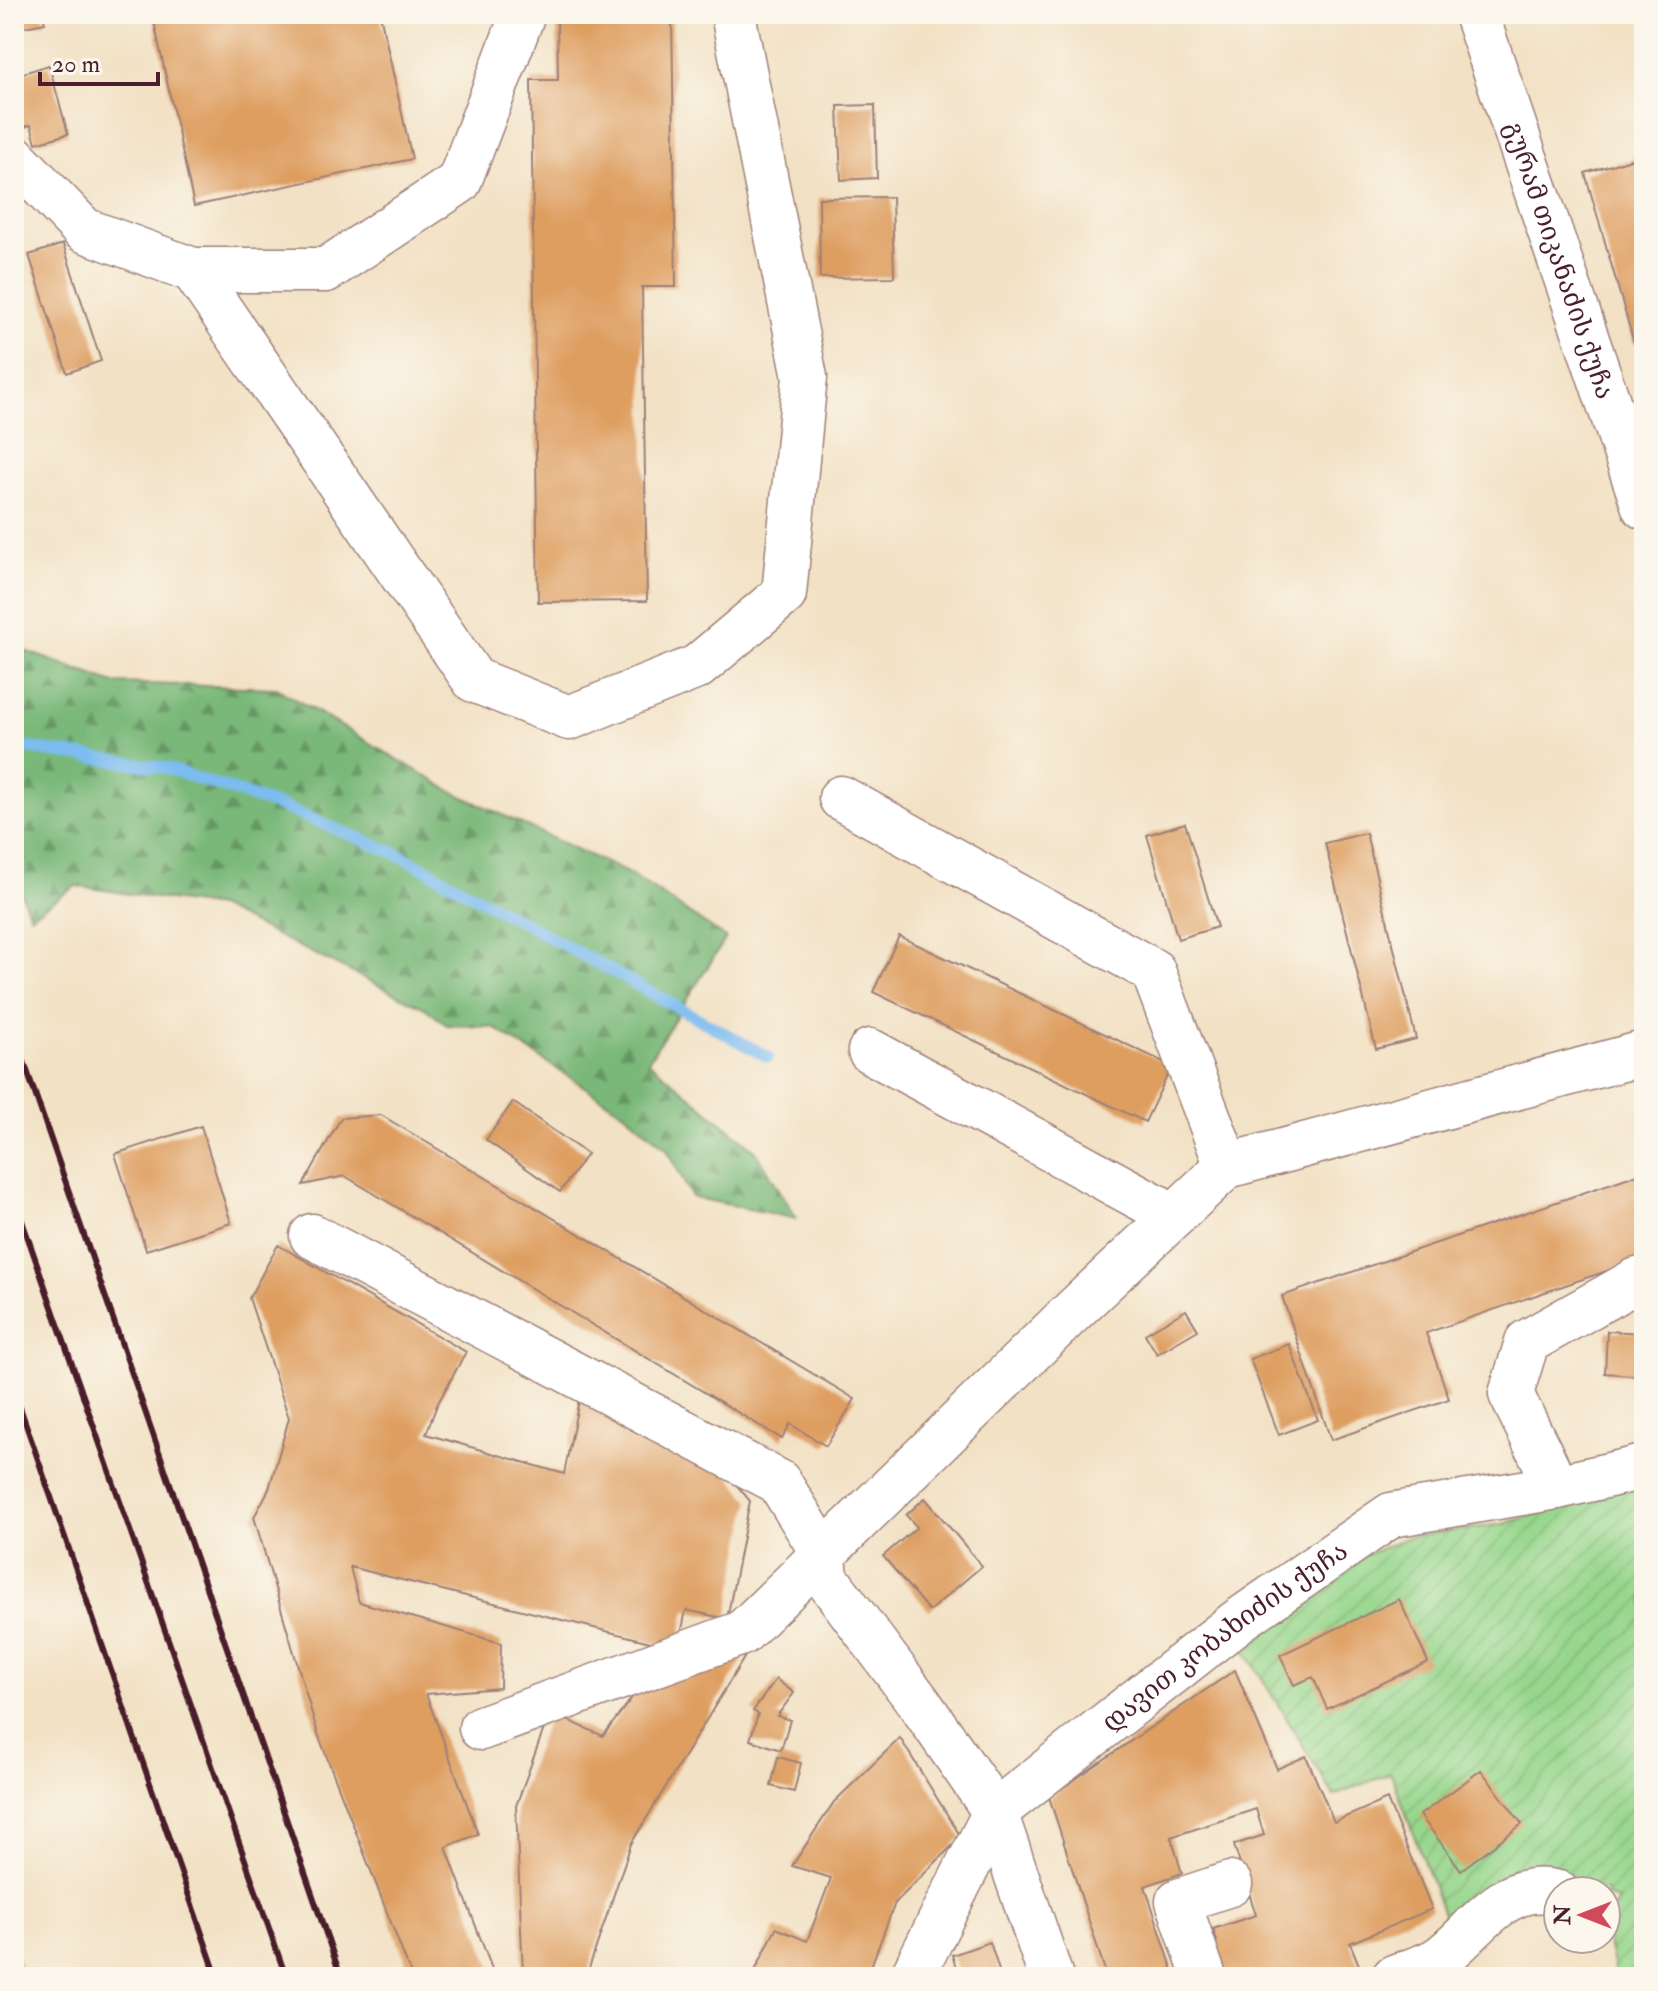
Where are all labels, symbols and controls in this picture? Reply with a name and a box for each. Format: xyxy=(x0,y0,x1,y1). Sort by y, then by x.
scale bar xyxy=(40,36,158,86)
text: 20 m xyxy=(52,49,101,80)
street label: გურამ თიკანაძის ქუჩა xyxy=(1497,118,1621,403)
street label: დავით კობახიძის ქუჩა xyxy=(1096,1535,1354,1739)
north arrow xyxy=(1542,1875,1622,1955)
text: N xyxy=(1549,1905,1577,1926)

